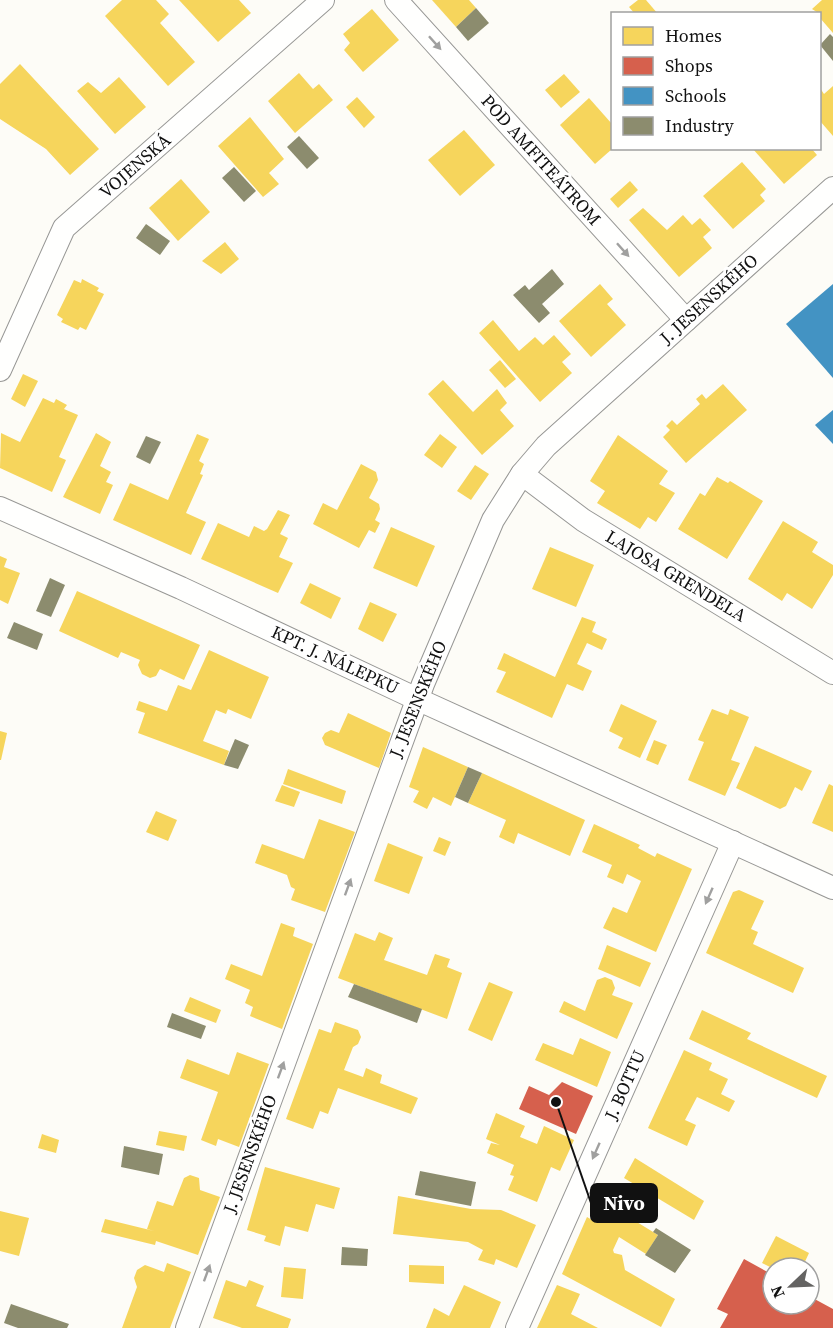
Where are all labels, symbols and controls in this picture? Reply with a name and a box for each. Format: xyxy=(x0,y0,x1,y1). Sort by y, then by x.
legend xyxy=(611,12,821,150)
text: Homes xyxy=(665,23,722,48)
one-way arrow xyxy=(428,36,442,51)
text: Shops xyxy=(665,53,713,78)
text: Schools xyxy=(665,83,727,108)
street label: POD AMFITEÁTROM xyxy=(476,89,607,231)
text: Industry xyxy=(665,113,735,138)
street label: VOJENSKÁ xyxy=(93,127,176,204)
one-way arrow xyxy=(616,242,629,257)
street label: J. JESENSKÉHO xyxy=(653,248,763,350)
street label: LAJOSA GRENDELA xyxy=(601,524,751,628)
street label: KPT. J. NÁLEPKU xyxy=(267,619,403,700)
street label: J. JESENSKÉHO xyxy=(382,636,452,762)
one-way arrow xyxy=(343,878,353,896)
one-way arrow xyxy=(704,887,714,905)
street label: J. BOTTU xyxy=(598,1046,651,1125)
one-way arrow xyxy=(277,1061,286,1079)
street label: J. JESENSKÉHO xyxy=(216,1091,283,1217)
one-way arrow xyxy=(591,1142,600,1159)
callout: Nivo xyxy=(591,1184,657,1222)
text: Nivo xyxy=(603,1189,645,1217)
north arrow xyxy=(761,1256,821,1316)
one-way arrow xyxy=(203,1264,212,1282)
text: N xyxy=(765,1282,790,1302)

